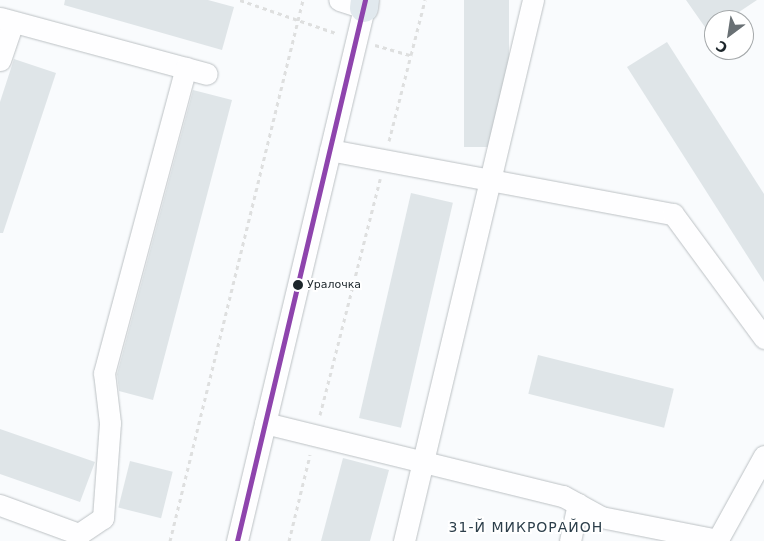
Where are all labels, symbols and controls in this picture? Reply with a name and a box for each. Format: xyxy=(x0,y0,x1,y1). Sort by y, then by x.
north arrow xyxy=(704,10,754,60)
text: С xyxy=(713,37,730,57)
place label: Уралочка xyxy=(307,278,361,292)
marker: Уралочка xyxy=(293,280,303,290)
district label: 31-Й МИКРОРАЙОН xyxy=(447,519,605,535)

